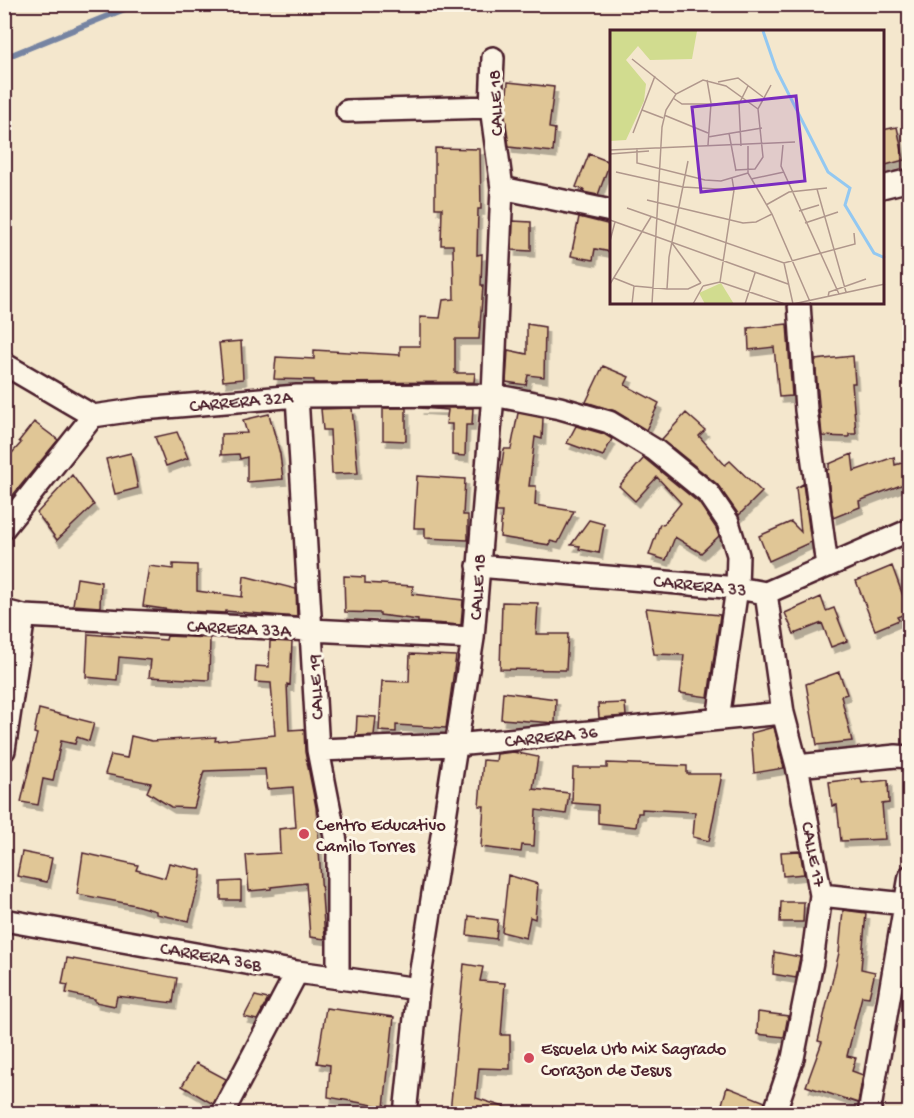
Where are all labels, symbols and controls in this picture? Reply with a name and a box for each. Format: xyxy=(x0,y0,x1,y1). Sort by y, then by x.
inset map xyxy=(610,30,884,304)
street label: CALLE 18 xyxy=(486,69,509,136)
street label: CARRERA 32A xyxy=(189,388,295,418)
street label: CALLE 18 xyxy=(467,553,492,621)
street label: CARRERA 33 xyxy=(652,572,747,603)
street label: CARRERA 33A xyxy=(186,617,293,644)
street label: CALLE 19 xyxy=(305,654,330,720)
street label: CARRERA 36 xyxy=(504,723,600,754)
place label: Centro Educativo Camilo Torres xyxy=(316,816,446,858)
street label: CALLE 17 xyxy=(795,820,828,889)
marker: Centro Educativo Camilo Torres xyxy=(297,827,311,841)
street label: CARRERA 36B xyxy=(158,939,264,978)
place label: Escuela Urb Mix Sagrado Corazon de Jesus xyxy=(541,1040,726,1082)
marker: Escuela Urb Mix Sagrado Corazon de Jesus xyxy=(522,1051,536,1065)

